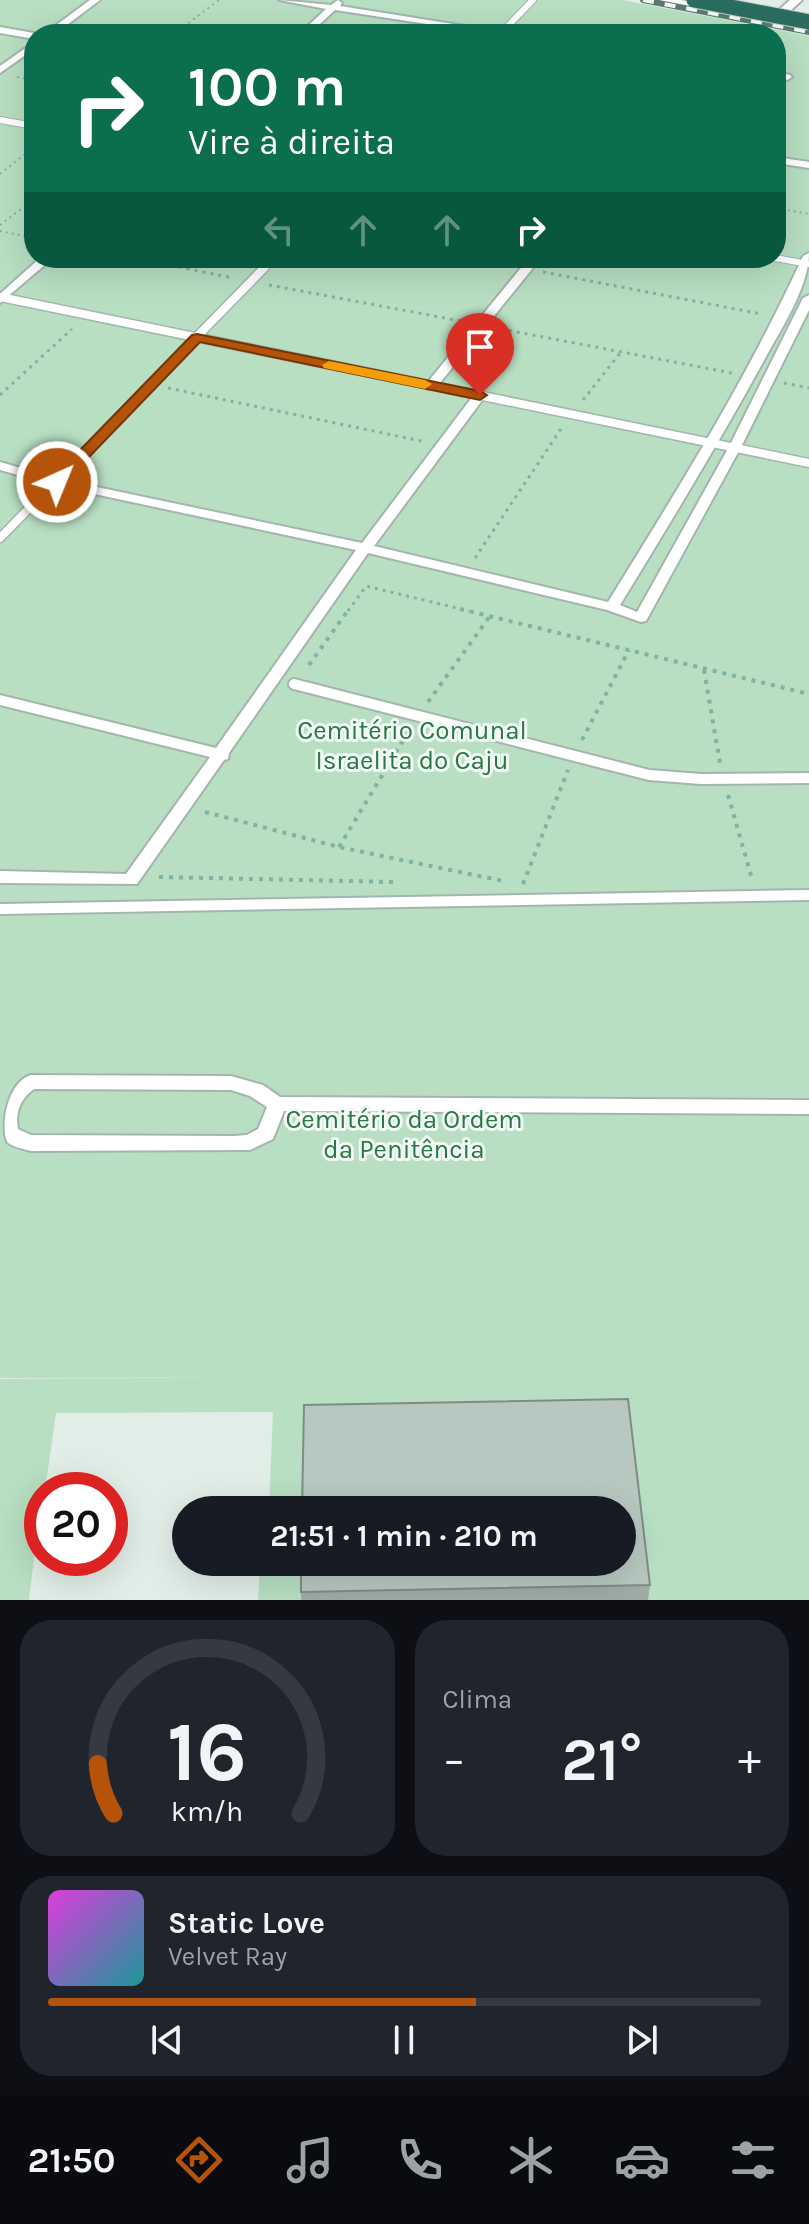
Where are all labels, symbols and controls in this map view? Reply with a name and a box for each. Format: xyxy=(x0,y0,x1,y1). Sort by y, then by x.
text: 100 m xyxy=(188,54,346,119)
icon: right xyxy=(56,56,160,160)
text: Vire à direita xyxy=(188,121,395,163)
icon: left xyxy=(257,208,301,252)
icon: ahead xyxy=(341,208,385,252)
icon: ahead xyxy=(425,208,469,252)
icon: right xyxy=(509,208,553,252)
pin xyxy=(446,313,514,395)
icon: arrive xyxy=(458,325,502,369)
position arrow xyxy=(15,440,99,524)
park label: Cemitério Comunal Israelita do Caju xyxy=(297,715,527,776)
park label: Cemitério da Ordem da Penitência xyxy=(285,1104,523,1165)
speed limit sign: 20 xyxy=(24,1472,128,1576)
text: 21:51 · 1 min · 210 m xyxy=(270,1518,538,1554)
text: Clima xyxy=(443,1684,512,1715)
text: 16 xyxy=(167,1704,247,1801)
text: 21° xyxy=(561,1725,642,1795)
text: − xyxy=(443,1734,466,1785)
text: + xyxy=(738,1734,761,1785)
text: km/h xyxy=(171,1795,243,1828)
text: Static Love xyxy=(168,1905,325,1941)
text: Velvet Ray xyxy=(168,1941,287,1972)
icon: previous xyxy=(145,2018,189,2062)
icon: pause xyxy=(382,2018,426,2062)
icon: next xyxy=(620,2018,664,2062)
icon: directions xyxy=(171,2132,227,2188)
icon: music xyxy=(282,2132,338,2188)
icon: phone xyxy=(392,2132,448,2188)
icon: climate xyxy=(503,2132,559,2188)
icon: car xyxy=(614,2132,670,2188)
icon: filters xyxy=(725,2132,781,2188)
text: 21:50 xyxy=(27,2139,116,2181)

